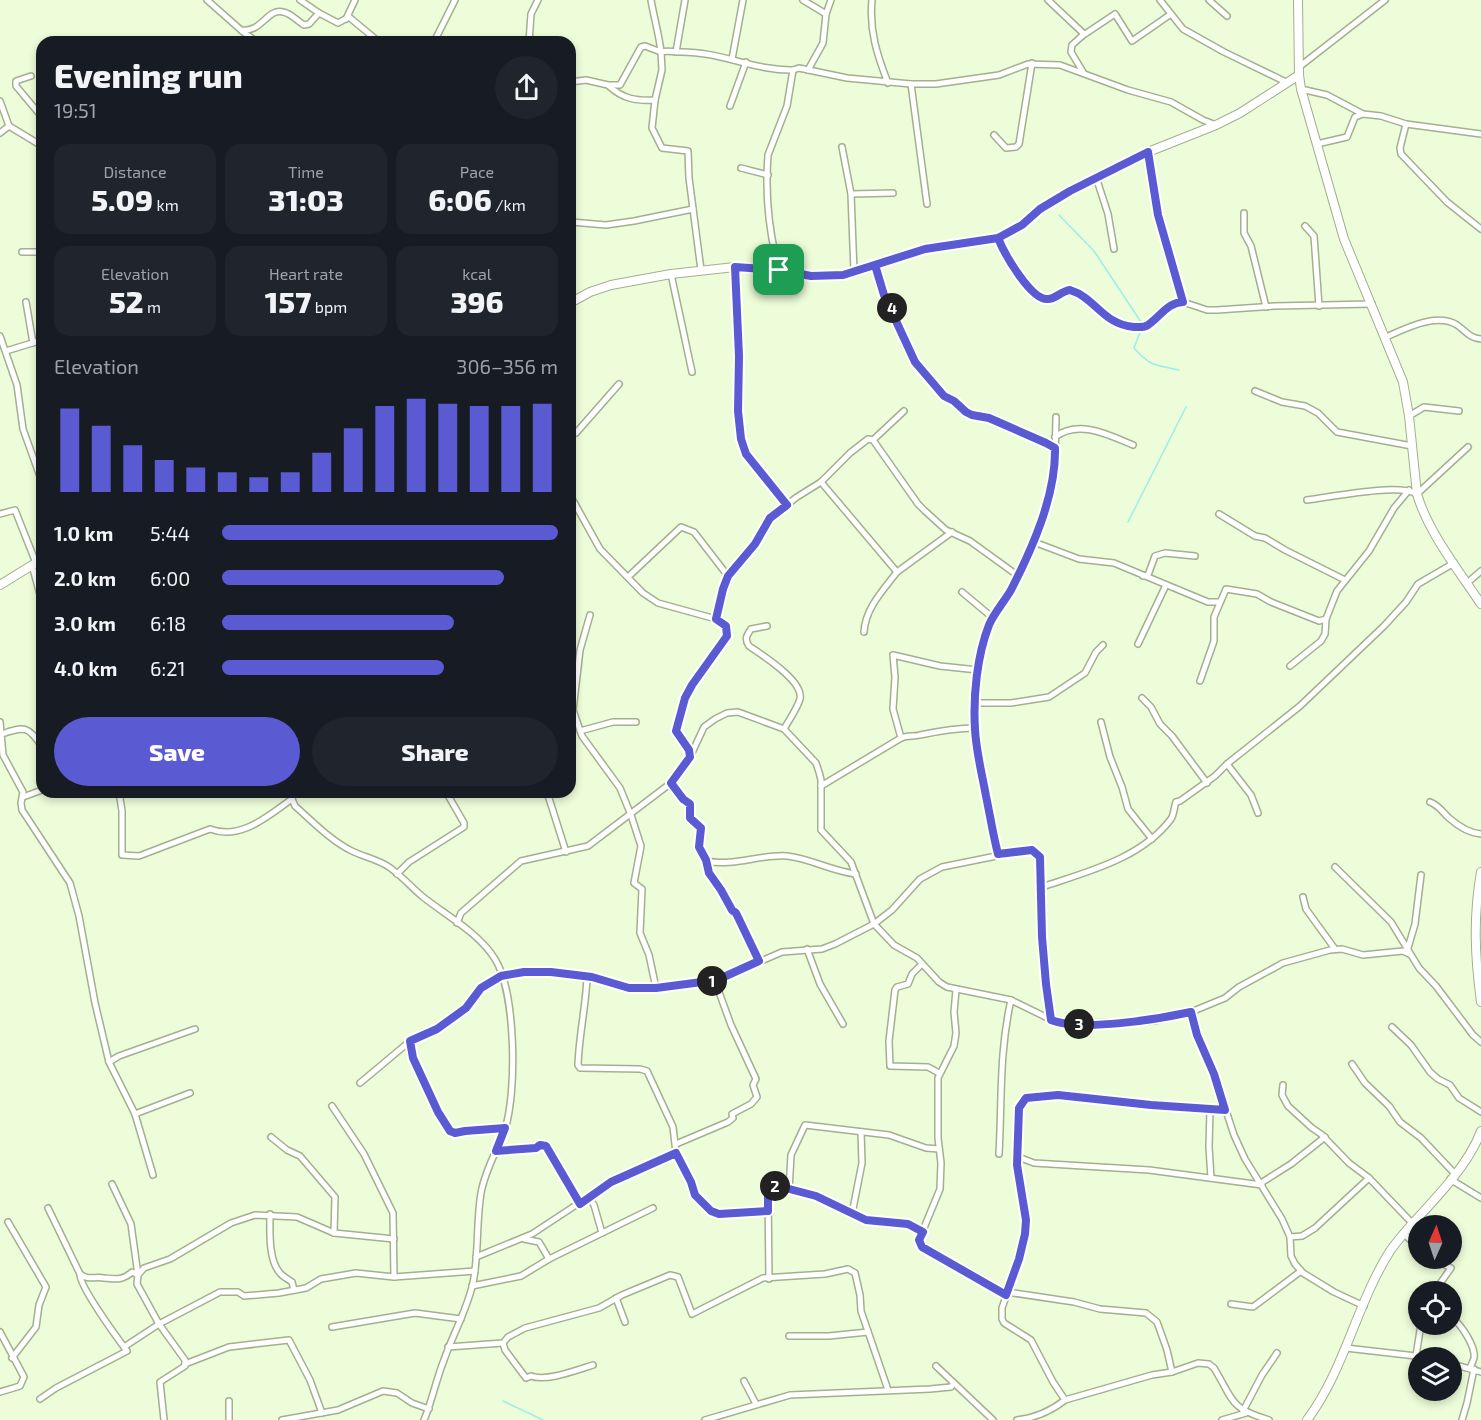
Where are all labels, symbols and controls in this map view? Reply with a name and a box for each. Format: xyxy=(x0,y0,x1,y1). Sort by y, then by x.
text: Evening run xyxy=(54,55,243,95)
button: share xyxy=(495,56,558,119)
text: 19:51 xyxy=(54,98,97,122)
text: Distance xyxy=(103,162,167,181)
text: Time xyxy=(288,162,324,181)
text: Pace xyxy=(460,162,494,181)
text: 5.09 xyxy=(91,181,153,217)
text: 31:03 xyxy=(268,181,344,217)
text: 6:06 xyxy=(428,181,492,217)
text: km xyxy=(153,195,179,214)
text: /km xyxy=(492,195,526,214)
pin xyxy=(753,244,804,295)
icon: arrive xyxy=(762,253,795,286)
text: Elevation xyxy=(101,264,169,283)
text: Heart rate xyxy=(269,264,343,283)
text: kcal xyxy=(462,264,492,283)
text: 52 xyxy=(109,283,143,319)
text: 157 xyxy=(265,283,311,319)
text: 396 xyxy=(450,283,504,319)
pin: 4 xyxy=(877,293,907,323)
text: m xyxy=(143,297,161,316)
text: bpm xyxy=(311,297,347,316)
text: 4 xyxy=(887,298,897,317)
text: Elevation xyxy=(54,354,139,378)
text: 306–356 m xyxy=(456,354,558,378)
text: 1.0 km xyxy=(54,521,113,545)
text: 5:44 xyxy=(150,521,190,545)
text: 2.0 km xyxy=(54,566,116,590)
text: 6:00 xyxy=(150,566,190,590)
text: 3.0 km xyxy=(54,611,116,635)
text: 6:18 xyxy=(150,611,186,635)
text: 4.0 km xyxy=(54,656,117,680)
text: 6:21 xyxy=(150,656,185,680)
button: Save xyxy=(54,717,300,786)
button: Share xyxy=(312,717,558,786)
pin: 1 xyxy=(697,966,727,996)
text: 1 xyxy=(709,971,715,990)
pin: 3 xyxy=(1064,1009,1094,1039)
text: 3 xyxy=(1074,1014,1084,1033)
pin: 2 xyxy=(760,1171,790,1201)
text: 2 xyxy=(770,1176,780,1195)
north arrow xyxy=(1408,1215,1462,1269)
map controls xyxy=(1408,1215,1462,1401)
button: locate xyxy=(1408,1281,1462,1335)
button: layers xyxy=(1408,1347,1462,1401)

